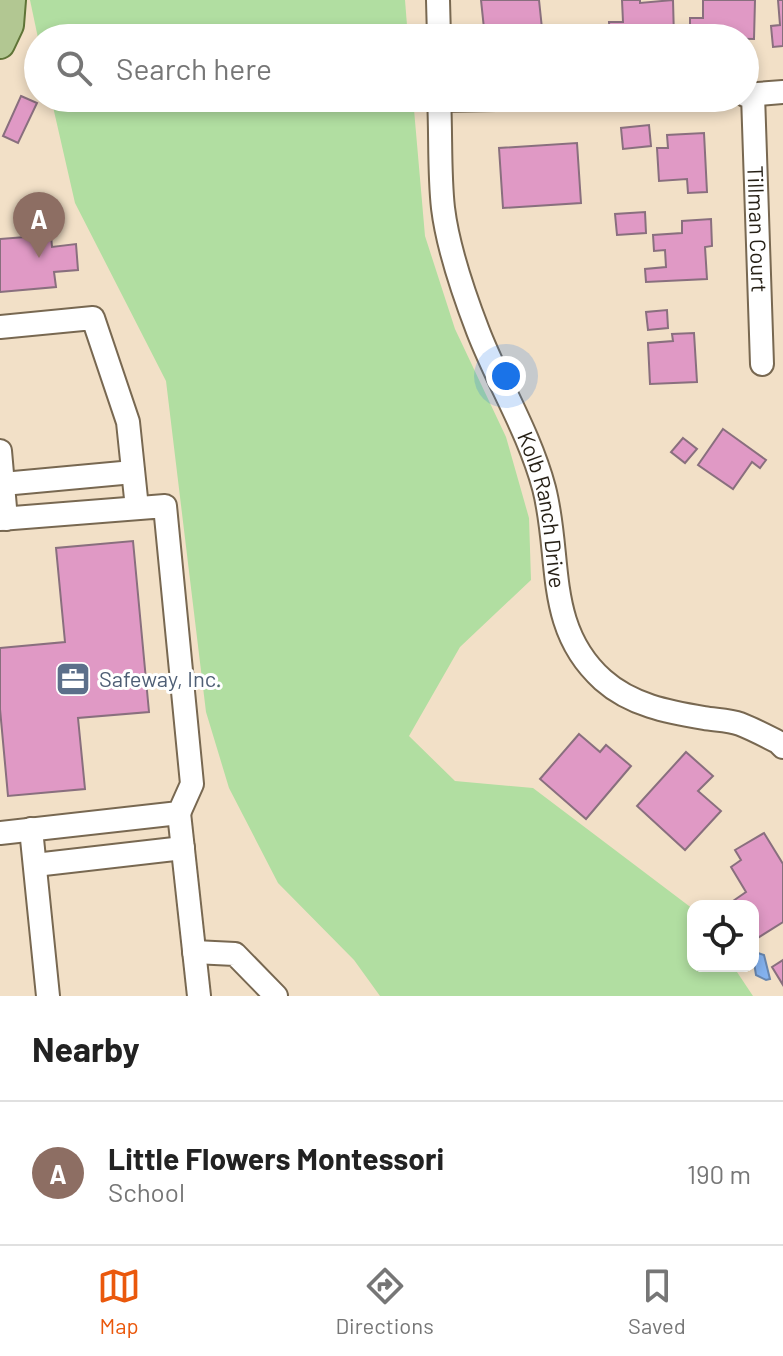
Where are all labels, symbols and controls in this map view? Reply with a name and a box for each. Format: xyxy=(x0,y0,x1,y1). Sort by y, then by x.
search box xyxy=(24,24,759,112)
icon: search xyxy=(52,46,96,90)
text: Search here xyxy=(116,50,272,86)
street label: Tillman Court xyxy=(743,165,774,293)
pin: A xyxy=(13,192,65,258)
your location xyxy=(486,356,526,396)
street label: Kolb Ranch Drive xyxy=(513,427,572,590)
office icon: Safeway, Inc. xyxy=(54,660,92,698)
place label: Safeway, Inc. xyxy=(99,665,222,691)
map controls xyxy=(687,900,759,972)
button: locate xyxy=(687,900,759,972)
text: Nearby xyxy=(32,1028,140,1069)
text: Little Flowers Montessori xyxy=(108,1140,444,1176)
text: A xyxy=(49,1158,67,1189)
text: 190 m xyxy=(687,1158,751,1189)
text: School xyxy=(108,1176,185,1207)
tab: Map xyxy=(97,1264,141,1338)
tab: Directions xyxy=(335,1264,434,1338)
tab: Saved xyxy=(628,1264,686,1338)

